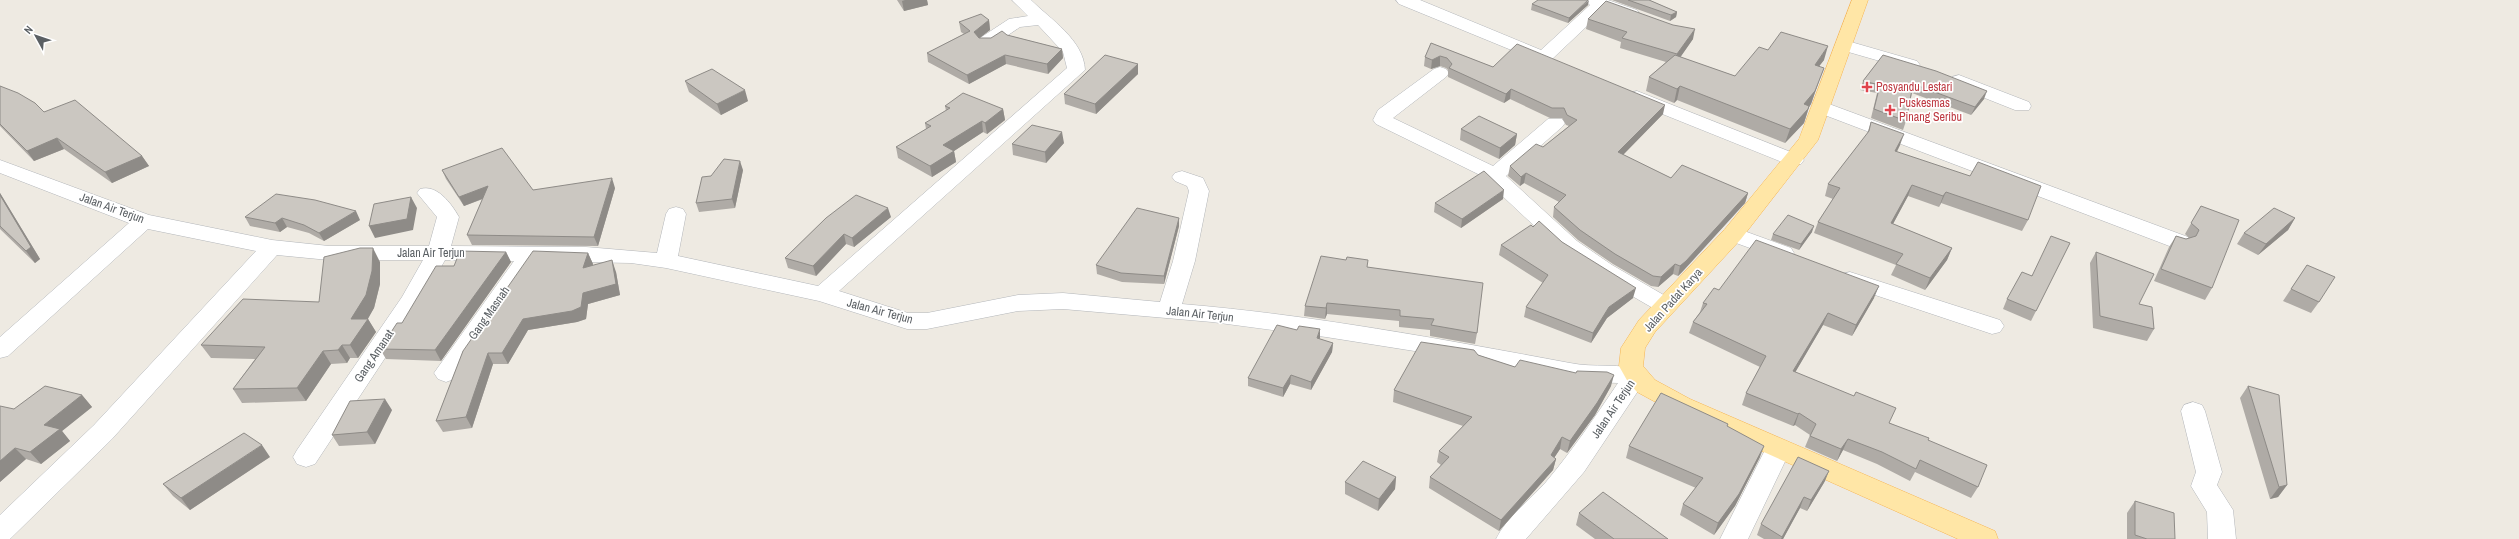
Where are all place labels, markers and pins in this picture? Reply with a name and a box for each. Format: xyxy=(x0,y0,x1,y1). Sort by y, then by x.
place label: Posyandu Lestari xyxy=(1876,79,1953,95)
marker: Posyandu Lestari xyxy=(1861,81,1873,93)
place label: Puskesmas Pinang Seribu xyxy=(1899,95,1962,125)
marker: Puskesmas Pinang Seribu xyxy=(1884,104,1896,116)

